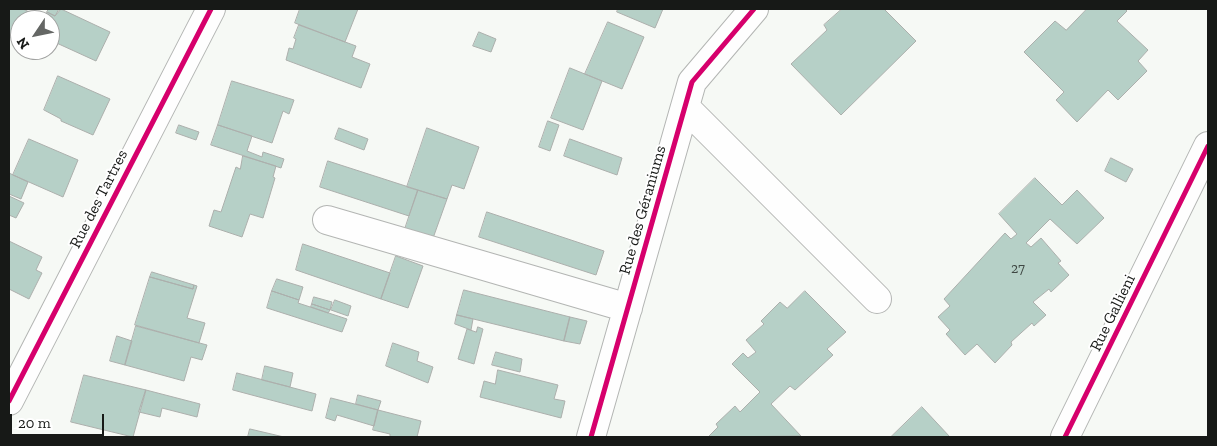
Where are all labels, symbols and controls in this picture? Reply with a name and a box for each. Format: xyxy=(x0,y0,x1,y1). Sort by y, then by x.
north arrow xyxy=(10,10,60,60)
text: N xyxy=(13,34,33,52)
street label: Rue des Géraniums xyxy=(615,143,671,277)
street label: Rue des Tartres xyxy=(66,147,132,251)
house number: 27 xyxy=(1011,261,1025,277)
street label: Rue Gallieni xyxy=(1086,272,1140,354)
scale bar xyxy=(12,404,106,436)
text: 20 m xyxy=(18,414,51,432)

